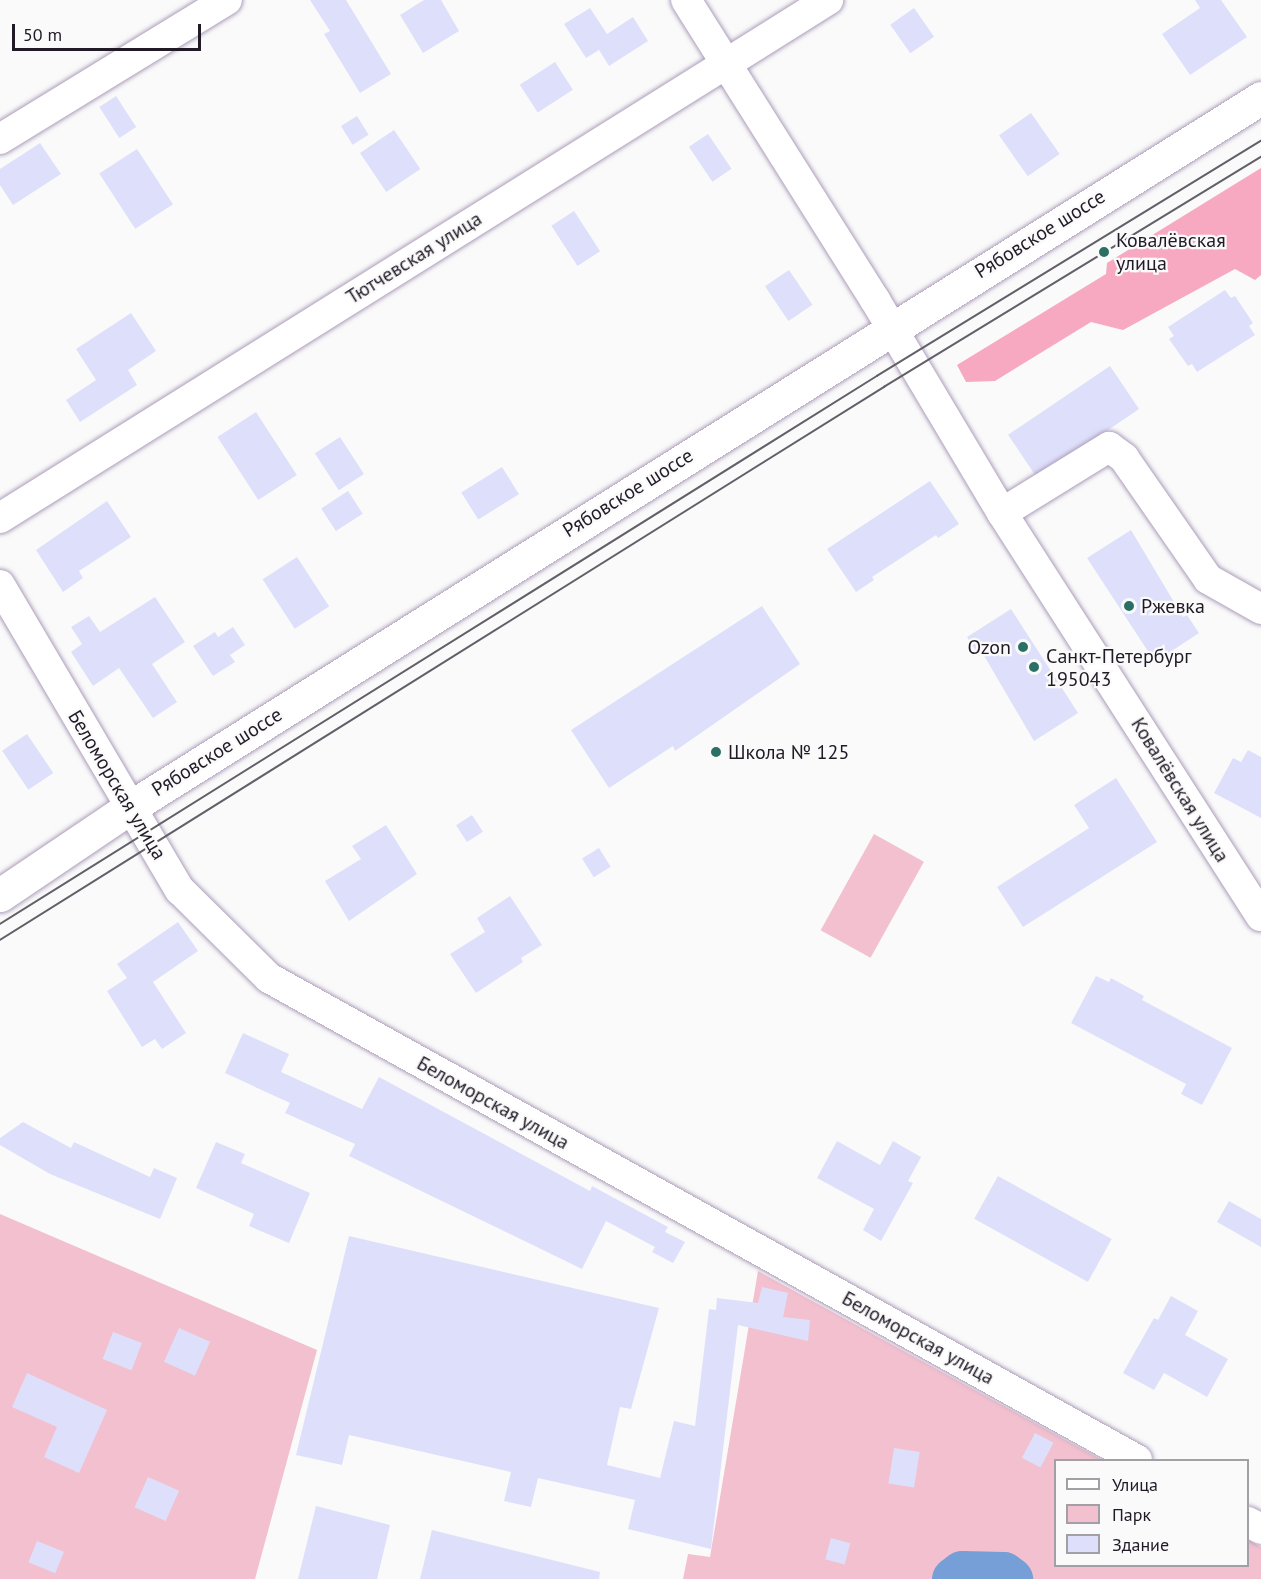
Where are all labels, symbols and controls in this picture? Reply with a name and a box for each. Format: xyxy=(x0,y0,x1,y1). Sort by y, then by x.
scale bar xyxy=(15,12,204,50)
text: 50 m xyxy=(23,23,62,46)
street label: Рябовское шоссе xyxy=(970,184,1110,284)
street label: Тютчевская улица xyxy=(342,207,486,309)
place label: Ковалёвская улица xyxy=(1116,228,1226,275)
marker: Ковалёвская улица xyxy=(1097,245,1111,259)
street label: Рябовское шоссе xyxy=(558,443,698,543)
place label: Ржевка xyxy=(1141,594,1205,618)
marker: Ржевка xyxy=(1122,599,1136,613)
place label: Ozon xyxy=(968,635,1011,659)
marker: Ozon xyxy=(1016,640,1030,654)
place label: Санкт-Петербург 195043 xyxy=(1046,644,1192,691)
marker: Санкт-Петербург 195043 xyxy=(1027,660,1041,674)
street label: Рябовское шоссе xyxy=(147,702,287,802)
street label: Беломорская улица xyxy=(63,706,171,864)
street label: Ковалёвская улица xyxy=(1126,713,1234,867)
place label: Школа № 125 xyxy=(728,740,849,764)
marker: Школа № 125 xyxy=(709,745,723,759)
street label: Беломорская улица xyxy=(413,1051,573,1155)
street label: Беломорская улица xyxy=(838,1286,998,1390)
legend xyxy=(1054,1459,1249,1567)
text: Улица xyxy=(1112,1473,1158,1496)
text: Парк xyxy=(1112,1503,1151,1526)
text: Здание xyxy=(1112,1533,1169,1556)

